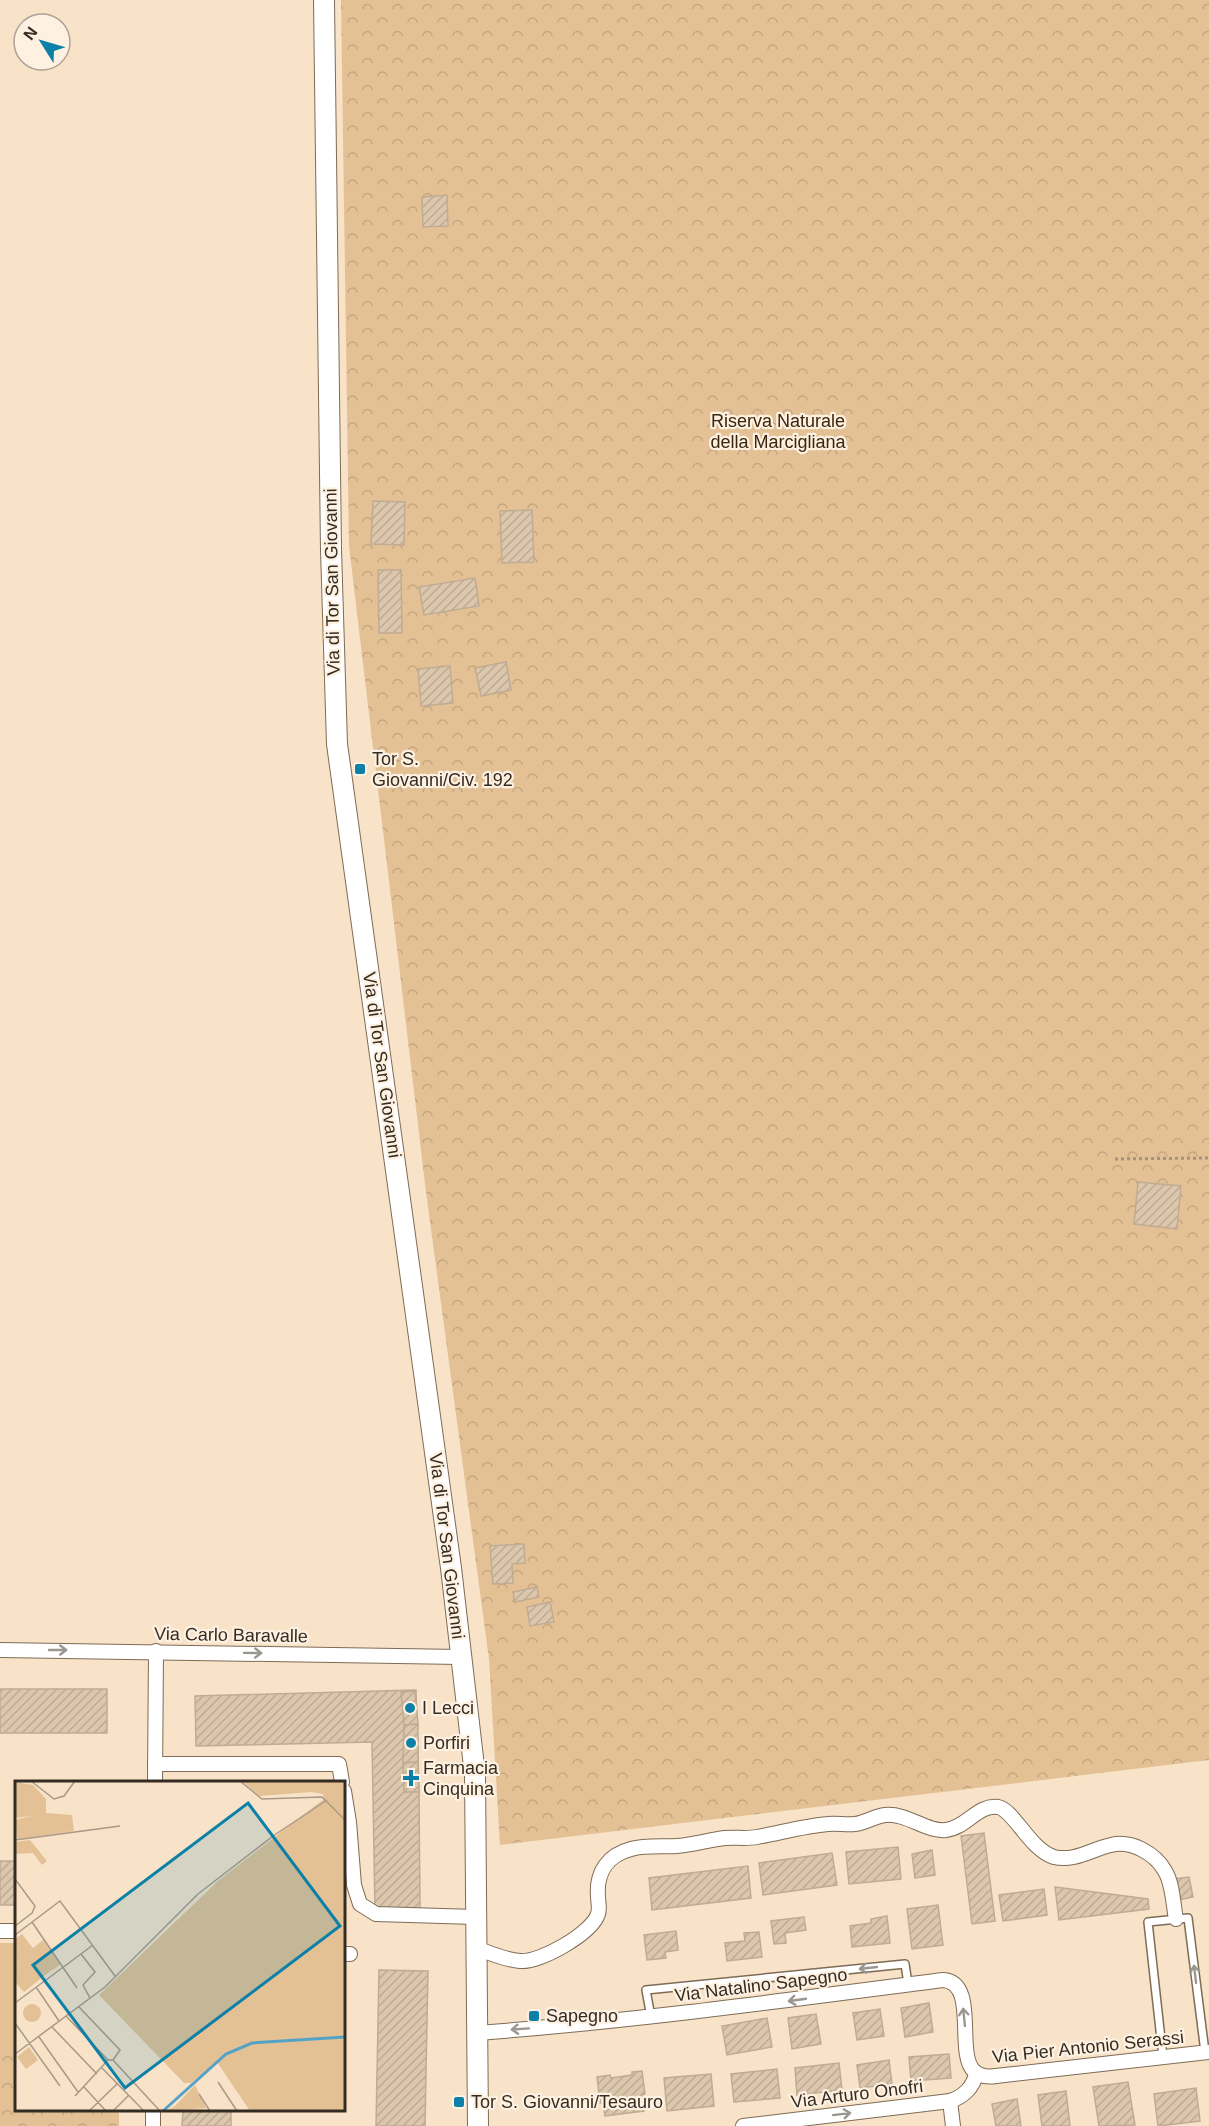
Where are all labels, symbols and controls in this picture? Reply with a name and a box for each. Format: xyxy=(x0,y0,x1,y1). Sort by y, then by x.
north arrow xyxy=(12,12,72,72)
text: N xyxy=(20,24,41,43)
park label: Riserva Naturale della Marcigliana xyxy=(710,411,847,452)
street label: Via di Tor San Giovanni xyxy=(320,488,344,676)
place label: Tor S. Giovanni/Civ. 192 xyxy=(372,749,513,790)
marker: Tor S. Giovanni/Civ. 192 xyxy=(353,762,367,776)
street label: Via di Tor San Giovanni xyxy=(359,971,405,1159)
street label: Via di Tor San Giovanni xyxy=(426,1452,468,1640)
street label: Via Carlo Baravalle xyxy=(154,1624,308,1646)
one-way arrow xyxy=(48,1645,68,1656)
one-way arrow xyxy=(243,1647,263,1659)
place label: I Lecci xyxy=(422,1698,474,1718)
marker: I Lecci xyxy=(403,1701,417,1715)
place label: Porfiri xyxy=(423,1733,470,1753)
marker: Porfiri xyxy=(404,1736,418,1750)
place label: Farmacia Cinquina xyxy=(423,1758,499,1799)
marker: Farmacia Cinquina xyxy=(404,1771,418,1785)
inset map xyxy=(15,1781,345,2111)
one-way arrow xyxy=(858,1962,878,1973)
street label: Via Natalino Sapegno xyxy=(674,1964,848,2006)
one-way arrow xyxy=(1190,1964,1201,1984)
one-way arrow xyxy=(788,1994,808,2005)
place label: Sapegno xyxy=(546,2006,618,2026)
one-way arrow xyxy=(958,2008,969,2028)
marker: Sapegno xyxy=(527,2009,541,2023)
one-way arrow xyxy=(511,2024,530,2035)
street label: Via Pier Antonio Serassi xyxy=(991,2027,1185,2067)
street label: Via Arturo Onofri xyxy=(790,2076,924,2112)
place label: Tor S. Giovanni/Tesauro xyxy=(471,2092,663,2112)
marker: Tor S. Giovanni/Tesauro xyxy=(452,2095,466,2109)
one-way arrow xyxy=(832,2108,852,2119)

